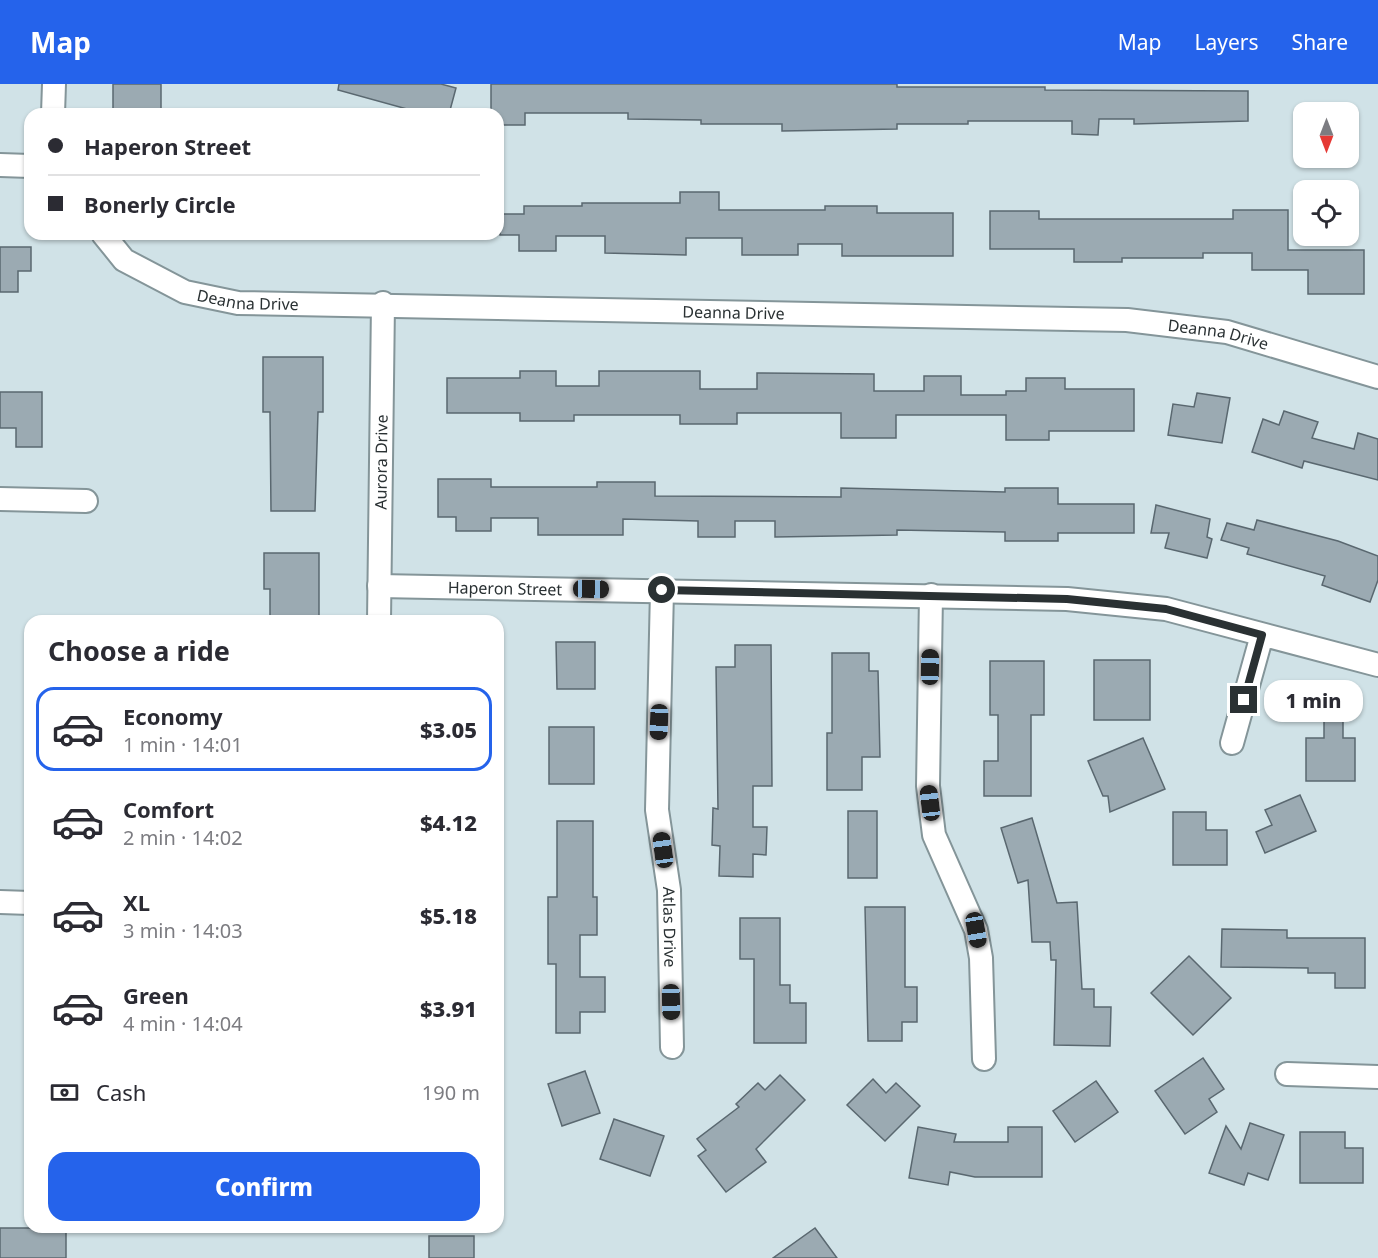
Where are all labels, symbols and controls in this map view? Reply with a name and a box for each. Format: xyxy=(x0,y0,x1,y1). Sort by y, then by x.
text: Map xyxy=(30,23,91,61)
text: Map xyxy=(1118,28,1162,56)
text: Layers xyxy=(1195,28,1259,56)
text: Share xyxy=(1292,28,1348,56)
north arrow xyxy=(1293,102,1359,168)
map controls xyxy=(1293,102,1359,246)
text: Haperon Street xyxy=(84,131,251,161)
button: locate xyxy=(1293,180,1359,246)
text: Bonerly Circle xyxy=(84,189,236,219)
street label: Deanna Drive xyxy=(195,284,299,315)
street label: Deanna Drive xyxy=(682,300,785,324)
street label: Deanna Drive xyxy=(1167,314,1271,355)
street label: Aurora Drive xyxy=(369,414,393,510)
street label: Haperon Street xyxy=(448,576,563,600)
route start xyxy=(648,576,675,603)
car xyxy=(573,580,609,598)
text: Choose a ride xyxy=(48,632,230,669)
car xyxy=(921,649,939,685)
callout: 1 min xyxy=(1265,679,1364,721)
route end xyxy=(1230,686,1257,713)
text: 1 min xyxy=(1286,687,1341,714)
text: Economy xyxy=(123,701,222,731)
icon: car xyxy=(51,702,105,756)
car xyxy=(649,704,669,740)
text: $3.05 xyxy=(420,714,477,744)
text: 1 min · 14:01 xyxy=(123,731,243,758)
car xyxy=(919,784,941,822)
text: Comfort xyxy=(123,794,214,824)
icon: car xyxy=(51,795,105,849)
text: $4.12 xyxy=(420,807,477,837)
text: 2 min · 14:02 xyxy=(123,824,243,851)
car xyxy=(652,831,674,869)
text: XL xyxy=(123,887,150,917)
street label: Atlas Drive xyxy=(658,887,681,968)
icon: car xyxy=(51,888,105,942)
text: $5.18 xyxy=(420,900,477,930)
car xyxy=(964,911,988,949)
text: 3 min · 14:03 xyxy=(123,917,243,944)
text: Green xyxy=(123,980,189,1010)
icon: car xyxy=(51,981,105,1035)
car xyxy=(662,984,680,1020)
text: $3.91 xyxy=(420,993,477,1023)
text: 4 min · 14:04 xyxy=(123,1010,243,1037)
icon: cash xyxy=(48,1076,81,1109)
text: Cash xyxy=(96,1077,146,1107)
text: 190 m xyxy=(422,1079,480,1106)
button: Confirm xyxy=(48,1152,480,1221)

